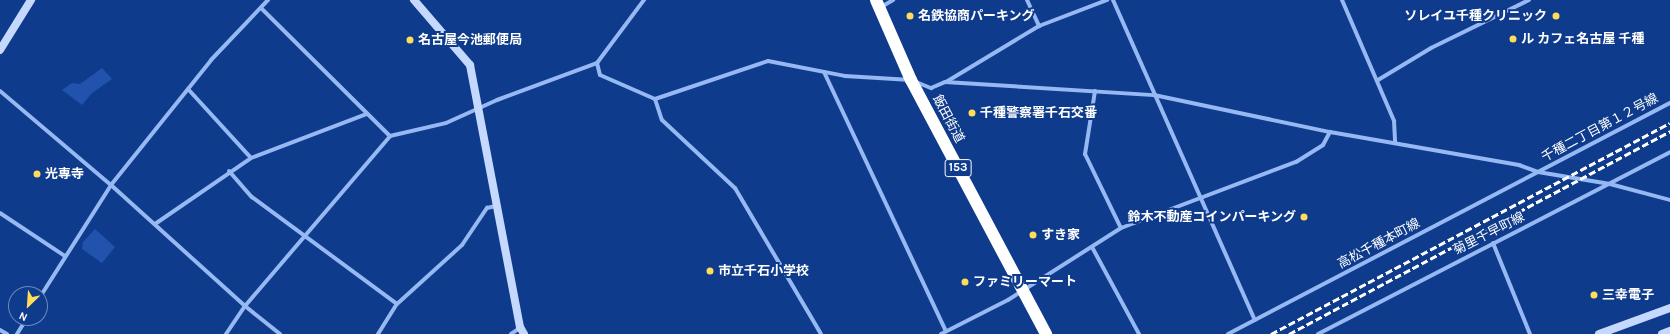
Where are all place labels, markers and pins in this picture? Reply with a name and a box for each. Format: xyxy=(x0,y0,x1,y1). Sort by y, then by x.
place label: 名鉄協商パーキング xyxy=(918,8,1035,24)
place label: ソレイユ千種クリニック xyxy=(1404,8,1547,24)
marker: ソレイユ千種クリニック xyxy=(1550,10,1562,22)
marker: 名鉄協商パーキング xyxy=(905,11,915,21)
place label: ル カフェ名古屋 千種 xyxy=(1521,31,1645,47)
place label: 名古屋今池郵便局 xyxy=(418,32,522,48)
marker: ル カフェ名古屋 千種 xyxy=(1508,34,1518,44)
marker: 名古屋今池郵便局 xyxy=(405,35,415,45)
place label: 千種警察署千石交番 xyxy=(980,105,1097,121)
marker: 千種警察署千石交番 xyxy=(967,108,977,118)
place label: 光専寺 xyxy=(45,166,84,182)
marker: 光専寺 xyxy=(32,169,42,179)
place label: 鈴木不動産コインパーキング xyxy=(1127,209,1296,225)
marker: 鈴木不動産コインパーキング xyxy=(1299,212,1309,222)
place label: すき家 xyxy=(1041,227,1080,243)
marker: すき家 xyxy=(1028,230,1038,240)
place label: 市立千石小学校 xyxy=(718,263,809,279)
marker: 市立千石小学校 xyxy=(705,266,715,276)
place label: ファミリーマート xyxy=(973,274,1077,290)
marker: ファミリーマート xyxy=(960,277,970,287)
place label: 三幸電子 xyxy=(1602,287,1654,303)
marker: 三幸電子 xyxy=(1589,290,1599,300)

